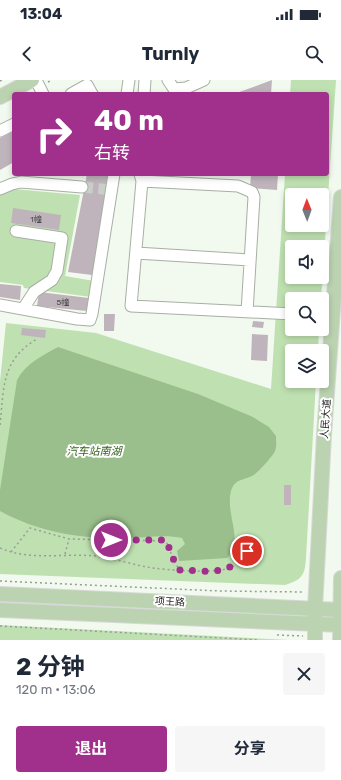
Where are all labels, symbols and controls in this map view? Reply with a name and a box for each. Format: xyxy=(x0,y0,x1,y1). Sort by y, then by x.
text: 13:04 xyxy=(20,5,62,23)
icon: back xyxy=(16,43,38,65)
text: Turnly xyxy=(142,43,199,65)
icon: search xyxy=(303,43,325,65)
text: 40 m xyxy=(94,104,164,137)
icon: right xyxy=(28,108,80,160)
text: 右转 xyxy=(94,142,130,164)
north arrow xyxy=(285,188,329,232)
map controls xyxy=(285,188,329,388)
house number: 1幢 xyxy=(30,214,42,224)
button: sound xyxy=(285,240,329,284)
button: search xyxy=(285,292,329,336)
house number: 5幢 xyxy=(57,297,69,307)
button: layers xyxy=(285,344,329,388)
street label: 人民大道 xyxy=(319,399,333,439)
water label: 汽车站南湖 xyxy=(67,445,123,458)
position arrow xyxy=(90,519,132,561)
pin xyxy=(230,534,264,568)
icon: arrive xyxy=(236,540,258,562)
street label: 项王路 xyxy=(155,595,185,609)
text: 2 分钟 xyxy=(16,653,85,681)
button: close xyxy=(283,653,325,695)
text: 120 m · 13:06 xyxy=(16,682,96,697)
button: 退出 xyxy=(16,726,167,772)
button: 分享 xyxy=(175,726,325,772)

